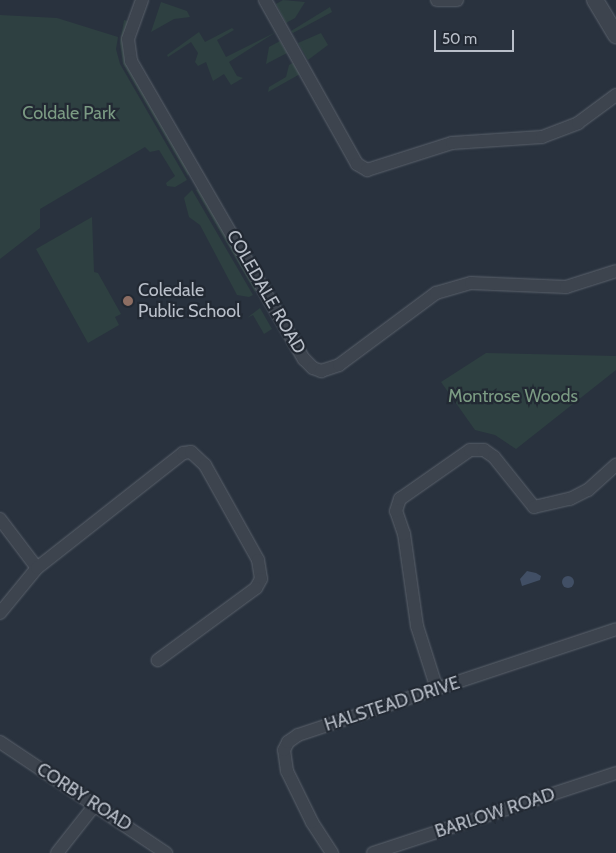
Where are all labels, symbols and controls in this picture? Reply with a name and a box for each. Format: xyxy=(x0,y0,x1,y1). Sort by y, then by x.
scale bar xyxy=(436,20,516,52)
text: 50 m xyxy=(442,30,477,48)
park label: Coldale Park xyxy=(22,102,116,124)
street label: COLEDALE ROAD xyxy=(222,226,310,358)
place label: Coledale Public School xyxy=(138,280,240,322)
marker: Coledale Public School xyxy=(122,295,134,307)
park label: Montrose Woods xyxy=(448,385,578,407)
street label: HALSTEAD DRIVE xyxy=(322,672,462,736)
street label: CORBY ROAD xyxy=(33,758,135,836)
street label: BARLOW ROAD xyxy=(432,783,558,843)

